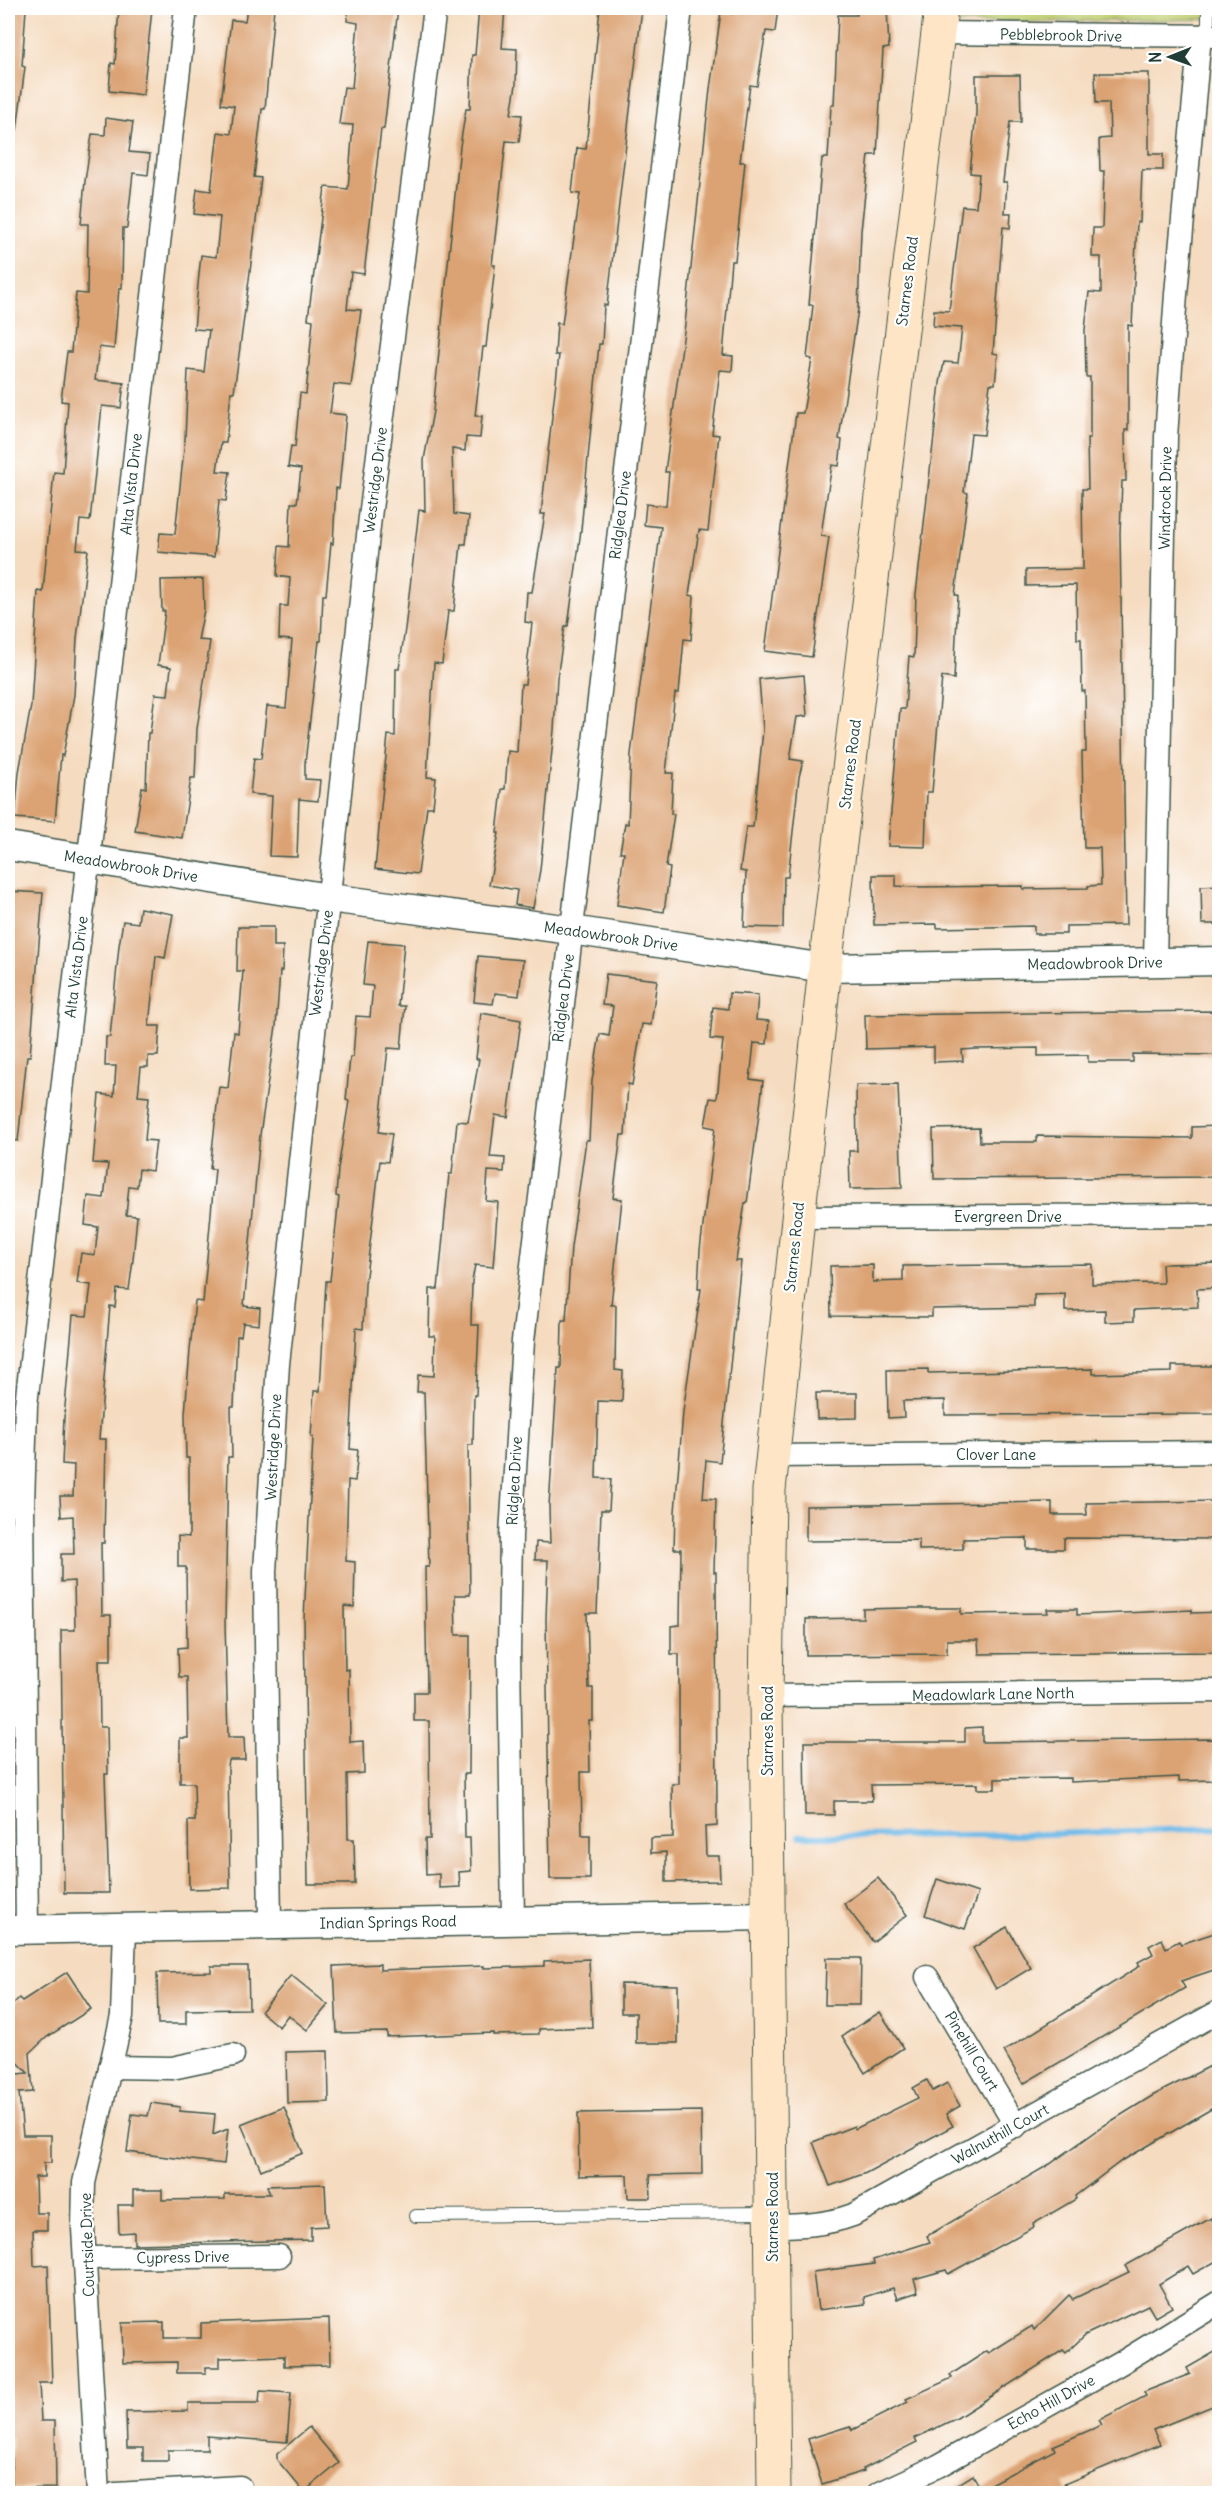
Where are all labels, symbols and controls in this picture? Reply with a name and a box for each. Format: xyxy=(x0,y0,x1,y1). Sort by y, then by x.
street label: Pebblebrook Drive xyxy=(1000,24,1122,46)
north arrow xyxy=(1140,27,1200,87)
text: N xyxy=(1145,52,1165,63)
street label: Starnes Road xyxy=(892,235,922,327)
street label: Westridge Drive xyxy=(359,426,391,534)
street label: Alta Vista Drive xyxy=(116,432,146,536)
street label: Windrock Drive xyxy=(1155,446,1175,550)
street label: Ridglea Drive xyxy=(605,470,635,560)
street label: Starnes Road xyxy=(835,718,865,810)
street label: Meadowbrook Drive xyxy=(63,846,199,886)
street label: Westridge Drive xyxy=(305,909,337,1017)
street label: Alta Vista Drive xyxy=(60,915,92,1019)
street label: Meadowbrook Drive xyxy=(543,917,679,955)
street label: Meadowbrook Drive xyxy=(1027,952,1163,974)
street label: Ridglea Drive xyxy=(548,953,578,1043)
street label: Starnes Road xyxy=(780,1201,808,1293)
street label: Evergreen Drive xyxy=(954,1207,1062,1226)
street label: Westridge Drive xyxy=(261,1393,285,1501)
street label: Ridglea Drive xyxy=(502,1436,526,1526)
street label: Clover Lane xyxy=(956,1445,1036,1464)
street label: Meadowlark Lane North xyxy=(912,1683,1075,1705)
street label: Starnes Road xyxy=(758,1686,777,1776)
street label: Indian Springs Road xyxy=(319,1911,457,1933)
street label: Pinehill Court xyxy=(941,2008,1003,2094)
street label: Walnuthill Court xyxy=(948,2100,1052,2168)
street label: Starnes Road xyxy=(763,2172,782,2262)
street label: Courtside Drive xyxy=(76,2193,98,2297)
street label: Cypress Drive xyxy=(136,2247,230,2267)
street label: Echo Hill Drive xyxy=(1004,2370,1098,2434)

